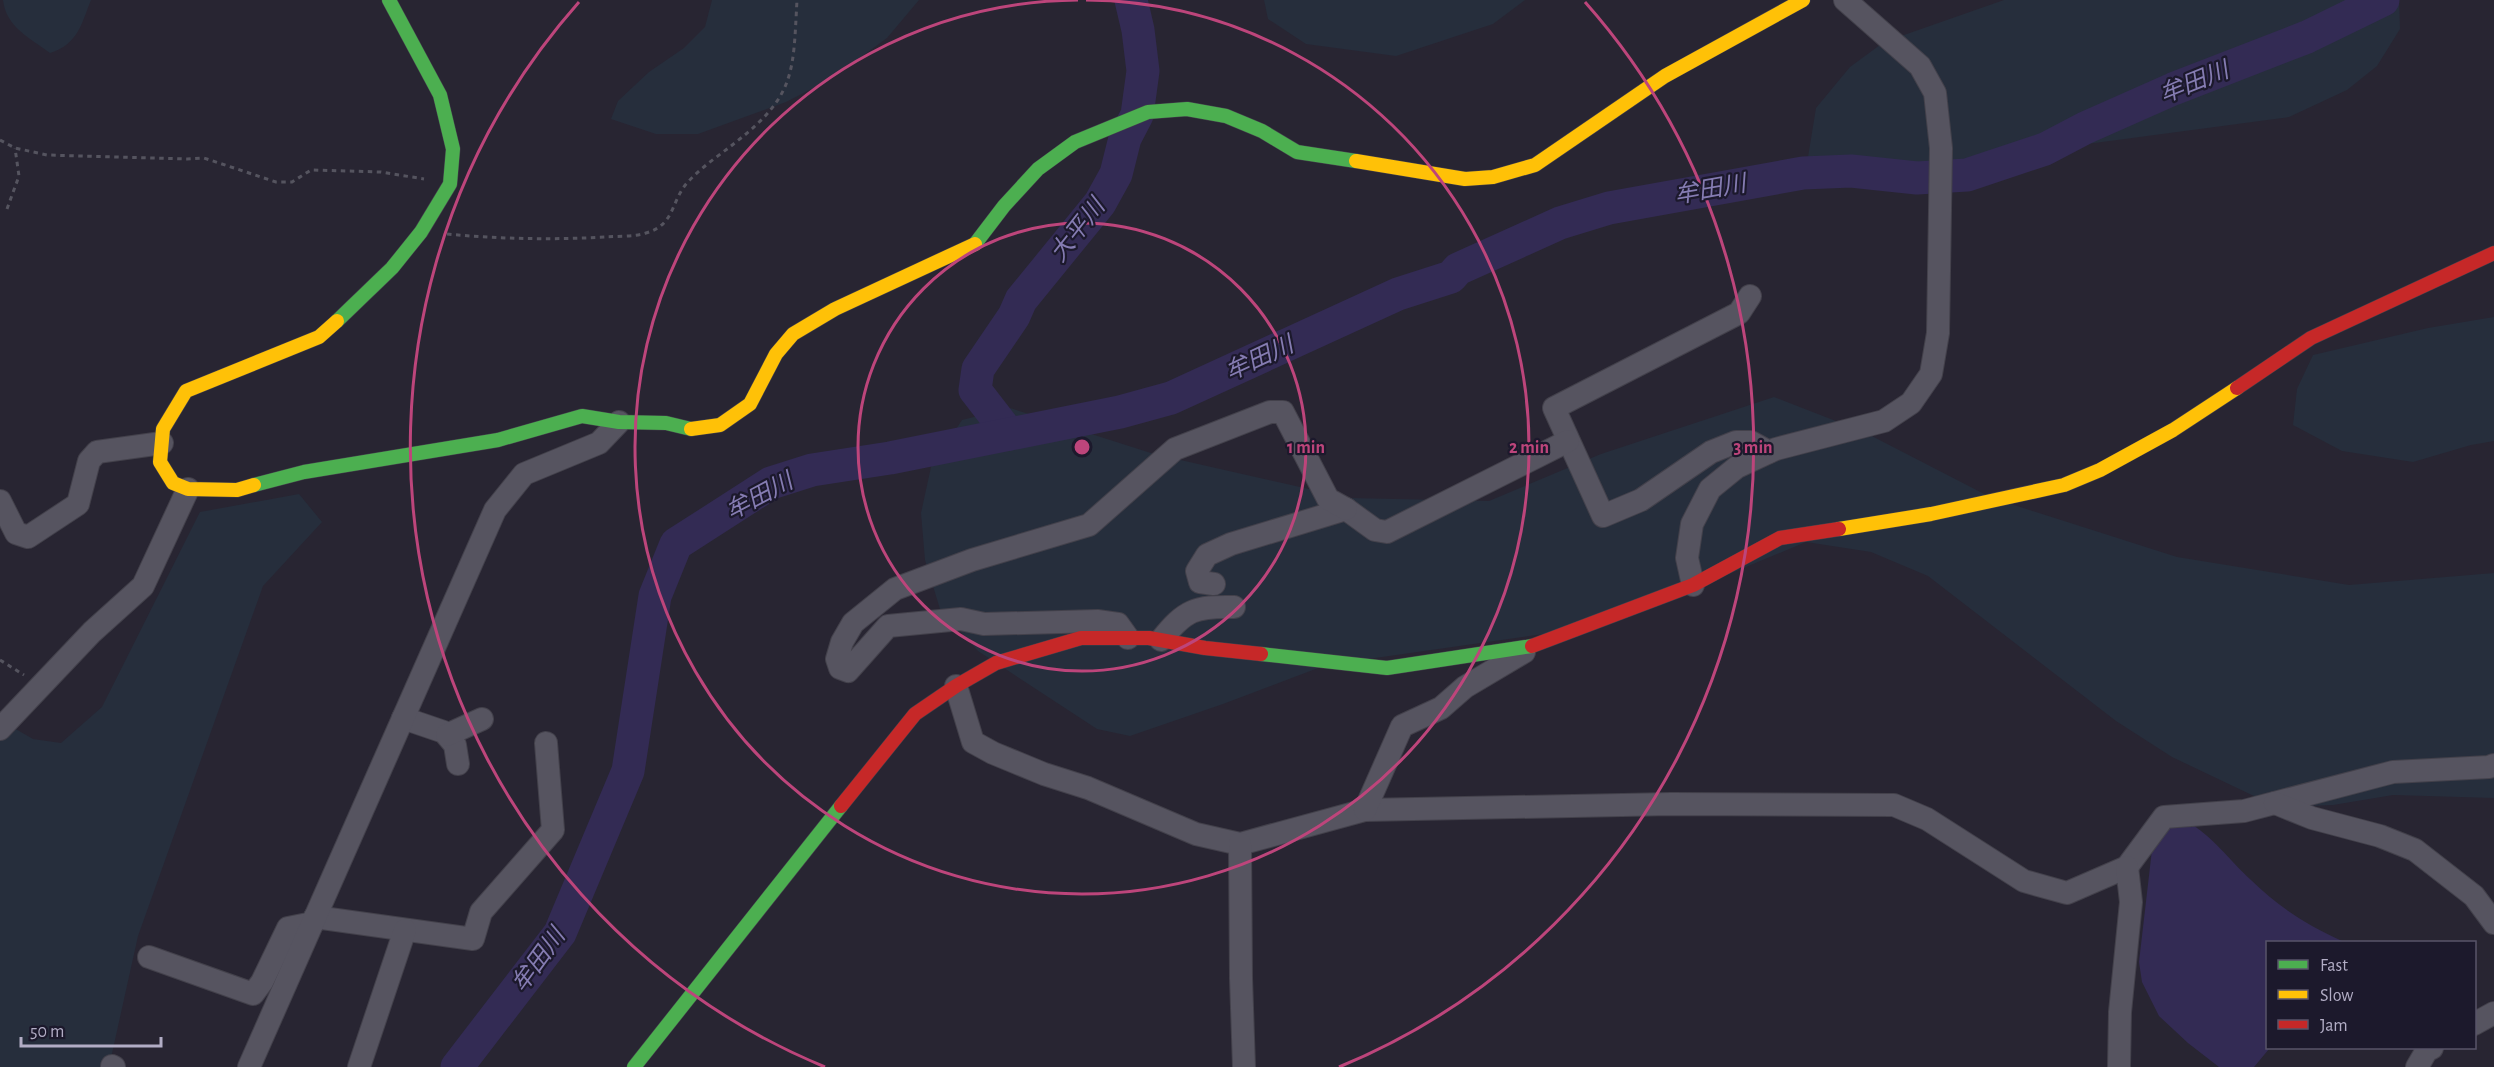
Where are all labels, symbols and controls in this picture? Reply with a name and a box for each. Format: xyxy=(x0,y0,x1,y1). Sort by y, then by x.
water label: 牟田川 xyxy=(2156,55,2235,108)
water label: 牟田川 xyxy=(1672,169,1751,208)
water label: 大平川 xyxy=(1045,191,1111,266)
water label: 牟田川 xyxy=(1221,330,1300,385)
centre of rings xyxy=(1072,437,1092,457)
text: 1 min xyxy=(1287,439,1325,457)
text: 2 min xyxy=(1509,439,1549,457)
text: 3 min xyxy=(1733,439,1773,457)
water label: 牟田川 xyxy=(721,466,800,524)
water label: 牟田川 xyxy=(506,921,571,997)
legend xyxy=(2266,941,2476,1049)
text: Fast xyxy=(2320,957,2348,975)
text: Slow xyxy=(2320,987,2353,1005)
scale bar xyxy=(21,1010,160,1048)
text: Jam xyxy=(2320,1017,2348,1035)
text: 50 m xyxy=(30,1023,64,1041)

